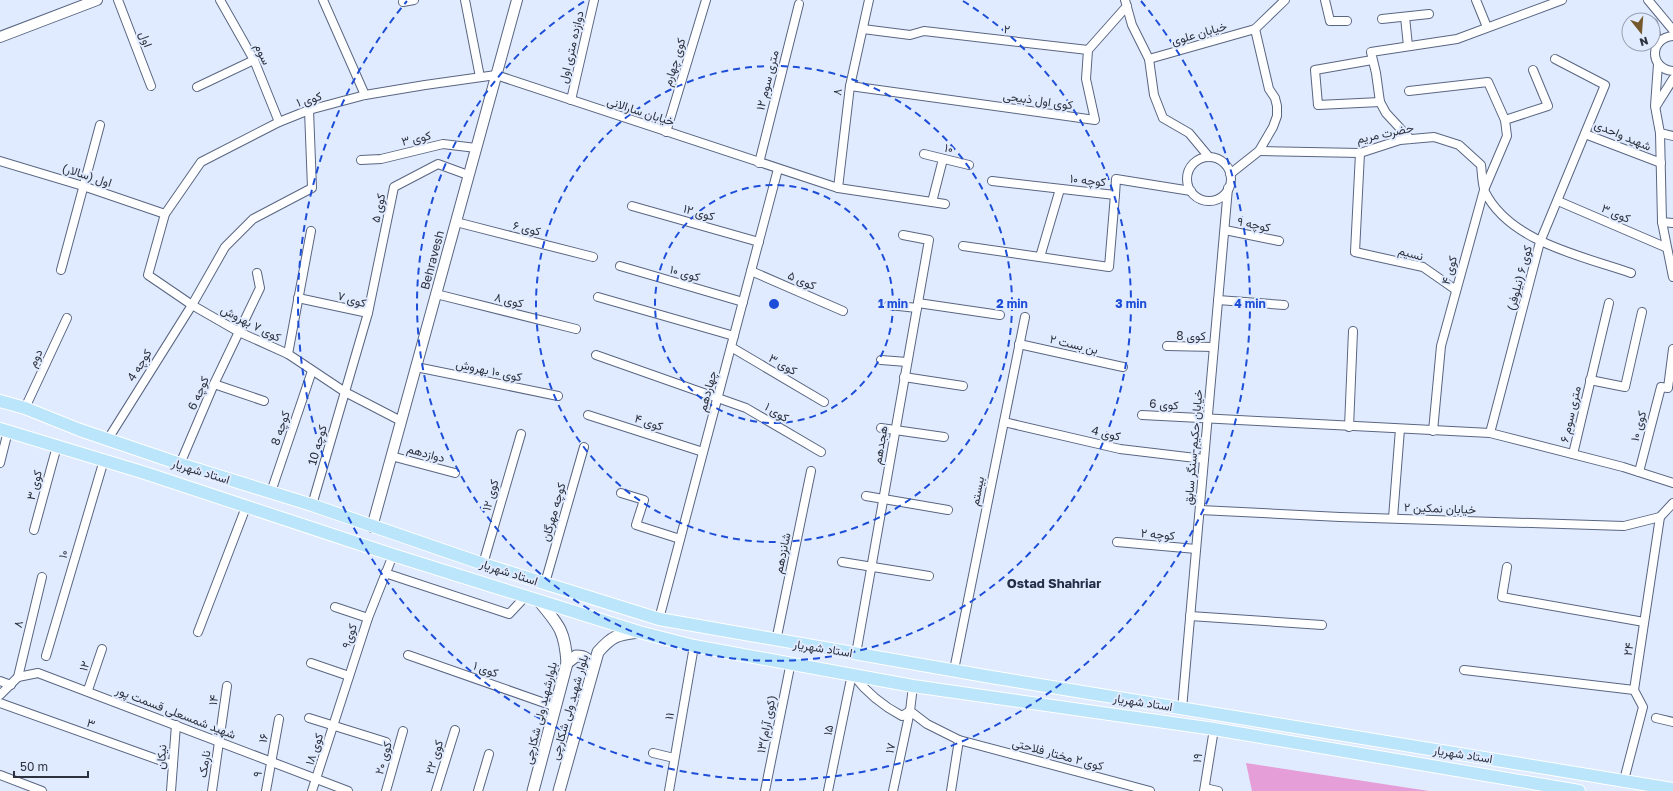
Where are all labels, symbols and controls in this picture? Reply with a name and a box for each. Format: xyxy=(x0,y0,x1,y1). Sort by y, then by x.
street label: دوازده متری اول xyxy=(555,9,588,85)
north arrow xyxy=(1621,12,1661,52)
street label: خیابان علوی xyxy=(1169,18,1229,49)
street label: ۲ xyxy=(1003,21,1011,37)
street label: اول xyxy=(135,29,156,49)
text: N xyxy=(1638,35,1650,49)
street label: کوی چهارم xyxy=(660,36,689,88)
street label: سوم xyxy=(251,41,275,68)
street label: ۱۲ متری سوم xyxy=(752,48,783,112)
street label: کوی ۱ xyxy=(295,88,324,111)
street label: ۸ xyxy=(829,88,845,96)
street label: کوی اول ذبیحی xyxy=(1002,88,1074,113)
street label: خیابان سارالانی xyxy=(605,93,677,130)
street label: شهید واحدی xyxy=(1592,116,1654,155)
street label: حضرت مریم xyxy=(1355,120,1415,147)
street label: کوی ۳ xyxy=(400,127,433,150)
street label: ۱۰ xyxy=(943,140,955,156)
street label: اول (سالار) xyxy=(60,160,114,191)
street label: کوچه ۱۰ xyxy=(1069,171,1107,190)
street label: کوی ۵ xyxy=(368,192,389,224)
street label: کوی ۱۲ xyxy=(681,200,716,225)
street label: کوی ۳ xyxy=(1599,200,1633,227)
street label: کوچه ۹ xyxy=(1236,213,1272,236)
street label: کوی ۶ xyxy=(511,217,542,240)
street label: Behravesh xyxy=(417,229,447,291)
street label: نسیم xyxy=(1396,242,1425,265)
street label: کوی ۶ (نیلوفر) xyxy=(1503,244,1536,313)
street label: کوی ۴ xyxy=(1438,254,1461,286)
street label: کوی ۱۰ xyxy=(668,262,702,285)
street label: کوی ۵ xyxy=(785,267,818,294)
street label: کوی ۷ xyxy=(336,288,368,311)
street label: کوی ۸ xyxy=(493,289,525,312)
text: 1 min xyxy=(878,296,908,311)
text: 2 min xyxy=(996,296,1028,311)
text: 3 min xyxy=(1115,296,1147,311)
text: 4 min xyxy=(1234,296,1266,311)
centre of rings xyxy=(767,297,781,311)
street label: کوی ۷ بهروش xyxy=(218,301,284,345)
street label: کوی 8 xyxy=(1176,328,1206,344)
street label: بن بست ۲ xyxy=(1048,331,1100,358)
street label: دوم xyxy=(24,346,47,370)
street label: کوچه 4 xyxy=(123,346,156,384)
street label: کوی ۳ xyxy=(766,350,800,379)
street label: کوی ۱۰ بهروش xyxy=(454,356,523,385)
street label: چهاردهم xyxy=(694,369,721,413)
street label: کوچه 6 xyxy=(184,374,213,413)
street label: ۶ متری سوم xyxy=(1556,384,1585,444)
street label: خیابان حکیم-سنگر سابق xyxy=(1180,389,1207,505)
street label: کوی 6 xyxy=(1149,395,1179,414)
street label: کوی ۱ xyxy=(762,399,792,426)
street label: کوچه 8 xyxy=(267,409,294,447)
street label: کوی ۱۰ xyxy=(1627,409,1650,443)
street label: کوی ۴ xyxy=(633,410,665,435)
street label: کوی 4 xyxy=(1090,422,1122,445)
street label: کوچه 10 xyxy=(304,423,331,467)
street label: هجدهم xyxy=(869,425,892,466)
street label: دوازدهم xyxy=(405,441,447,466)
street label: استاد شهریار xyxy=(169,455,232,488)
street label: کوی ۳ xyxy=(23,469,46,502)
street label: بیستم xyxy=(967,475,988,507)
street label: کوی ۱۲ xyxy=(478,478,503,513)
street label: کوچه مهرگان xyxy=(537,481,569,543)
street label: خیابان نمکین ۲ xyxy=(1403,499,1476,518)
street label: کوچه ۲ xyxy=(1140,525,1176,544)
street label: شانزدهم xyxy=(770,531,795,575)
street label: ۱۰ xyxy=(55,548,71,560)
street label: استاد شهریار xyxy=(477,555,540,589)
district label: Ostad Shahriar xyxy=(1007,575,1101,591)
street label: ۸ xyxy=(10,619,26,629)
street label: کوی۹ xyxy=(338,622,361,650)
street label: استاد شهریار xyxy=(791,636,854,661)
street label: ۲۴ xyxy=(1620,641,1636,657)
street label: بلوار شهید ولی شکارچی xyxy=(547,653,592,762)
street label: کوی ۱ xyxy=(471,658,501,681)
street label: ۱۲ xyxy=(75,659,93,673)
street label: بلوارشهید ولی شکارچی xyxy=(520,660,561,766)
street label: شهید شمسعلی قسمت پور xyxy=(112,682,238,743)
street label: استاد شهریار xyxy=(1111,690,1174,715)
street label: ۱۴ xyxy=(205,694,221,706)
street label: ۱۳(کوی آرام) xyxy=(753,694,780,754)
street label: ۱۱ xyxy=(661,711,677,721)
street label: ۳ xyxy=(85,715,97,731)
street label: ۱۵ xyxy=(820,723,836,737)
street label: کوی ۱۸ xyxy=(302,731,327,767)
street label: ۱۶ xyxy=(255,732,271,744)
street label: کوی ۲ مختار فلاحتی xyxy=(1011,735,1105,774)
street label: کوی ۲۲ xyxy=(422,738,447,776)
street label: کوی ۲۰ xyxy=(371,740,396,776)
street label: ۱۷ xyxy=(882,741,898,755)
street label: استاد شهریار xyxy=(1431,742,1494,767)
street label: نیکان xyxy=(153,744,169,770)
street label: نارمک xyxy=(194,749,215,779)
street label: ۱۹ xyxy=(1189,752,1205,764)
scale bar xyxy=(14,753,88,779)
text: 50 m xyxy=(20,759,48,774)
street label: ۹ xyxy=(249,770,265,778)

